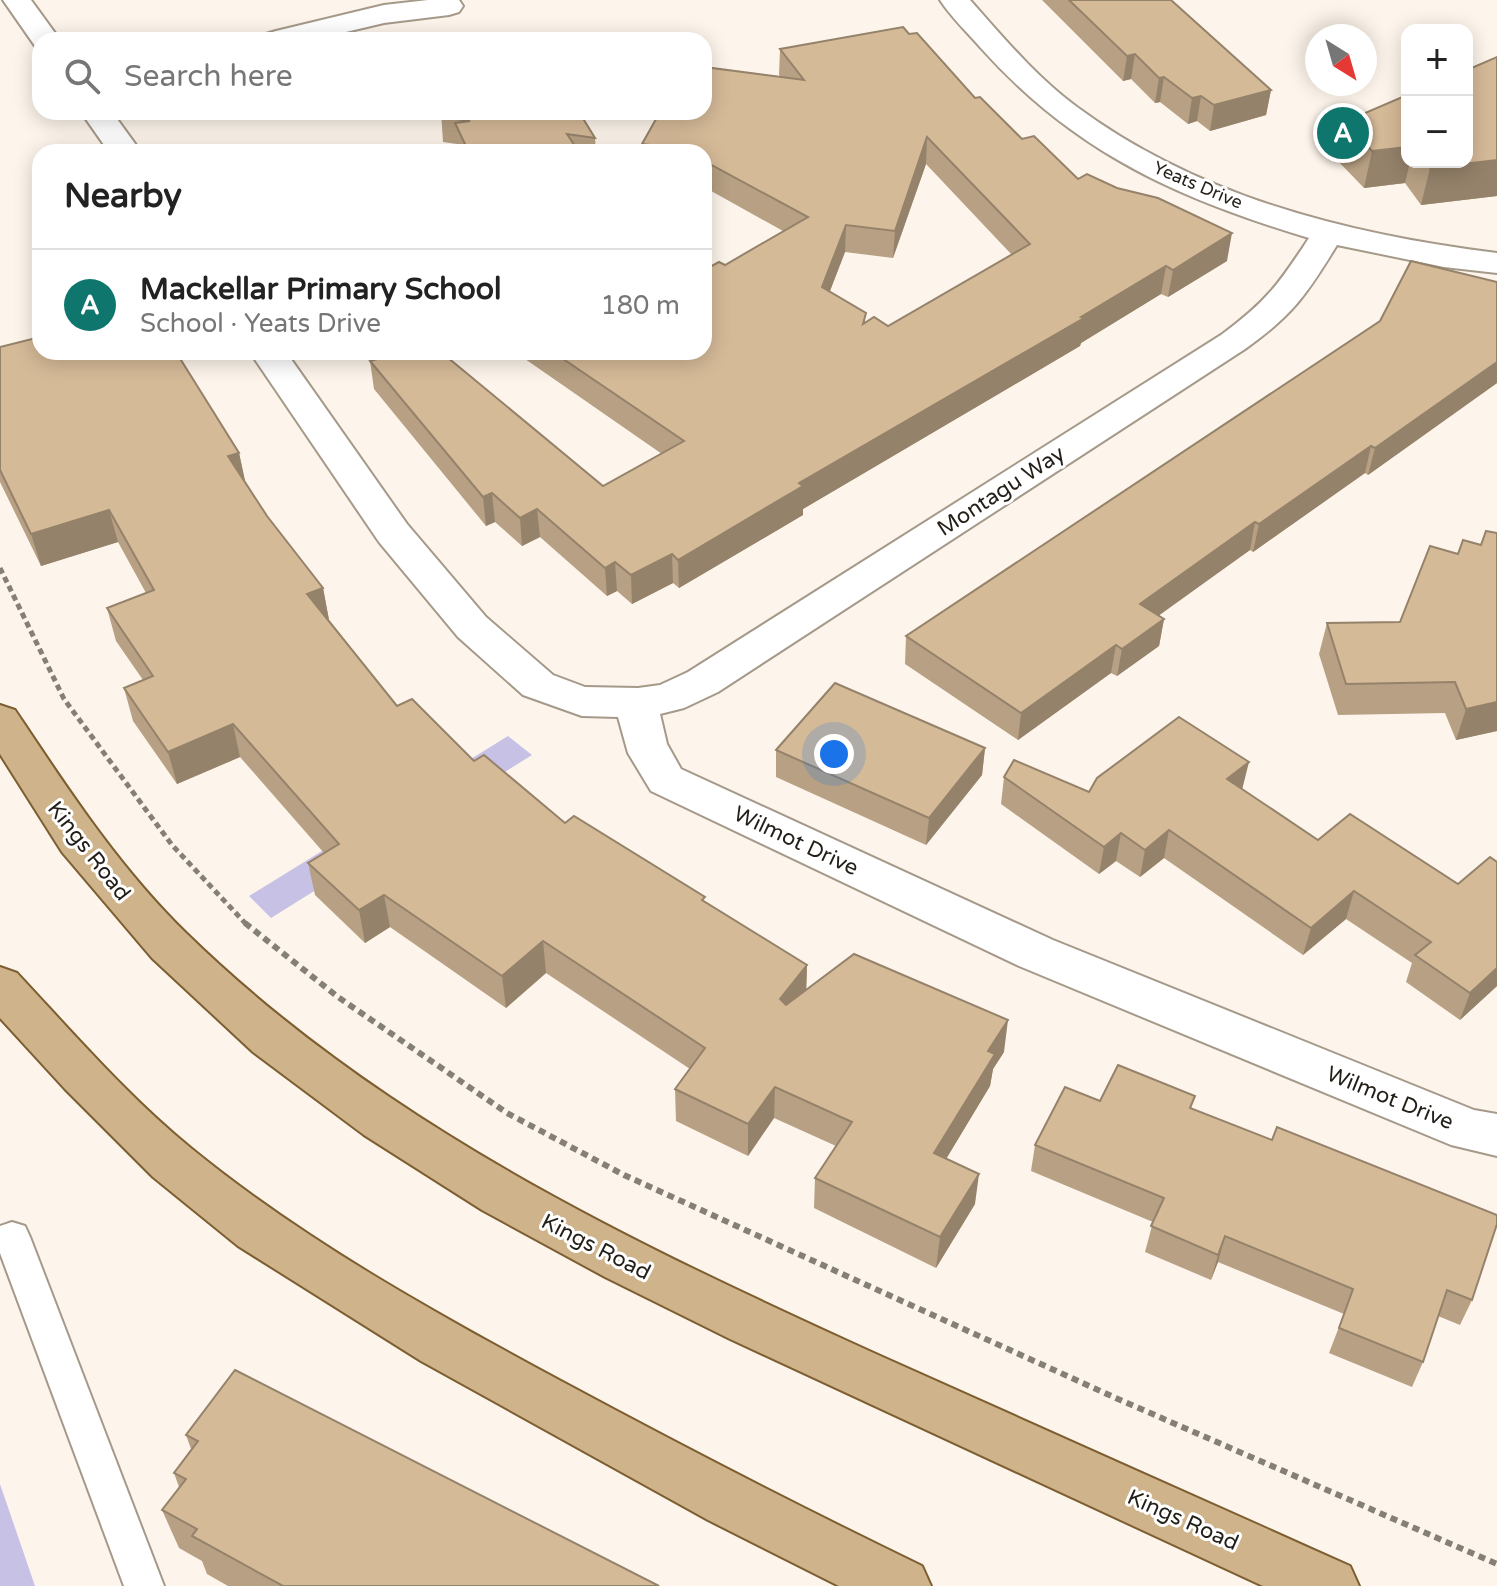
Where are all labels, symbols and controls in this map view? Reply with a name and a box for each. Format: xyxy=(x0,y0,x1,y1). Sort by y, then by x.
north arrow xyxy=(1305,24,1377,96)
map controls xyxy=(1401,24,1473,168)
button: + xyxy=(1401,24,1473,96)
search box xyxy=(32,32,712,120)
icon: search xyxy=(60,54,104,98)
text: Search here xyxy=(124,58,293,95)
button: − xyxy=(1401,96,1473,168)
pin: A xyxy=(1317,103,1369,163)
street label: Yeats Drive xyxy=(1150,156,1246,214)
text: Nearby xyxy=(64,176,182,217)
text: Mackellar Primary School xyxy=(140,271,501,308)
text: A xyxy=(80,290,100,321)
text: 180 m xyxy=(600,290,680,321)
text: School · Yeats Drive xyxy=(140,308,381,339)
street label: Montagu Way xyxy=(932,440,1070,542)
your location xyxy=(814,734,854,774)
street label: Kings Road xyxy=(42,796,136,906)
street label: Wilmot Drive xyxy=(729,801,863,881)
street label: Wilmot Drive xyxy=(1323,1061,1457,1135)
street label: Kings Road xyxy=(537,1208,655,1286)
street label: Kings Road xyxy=(1123,1484,1243,1556)

